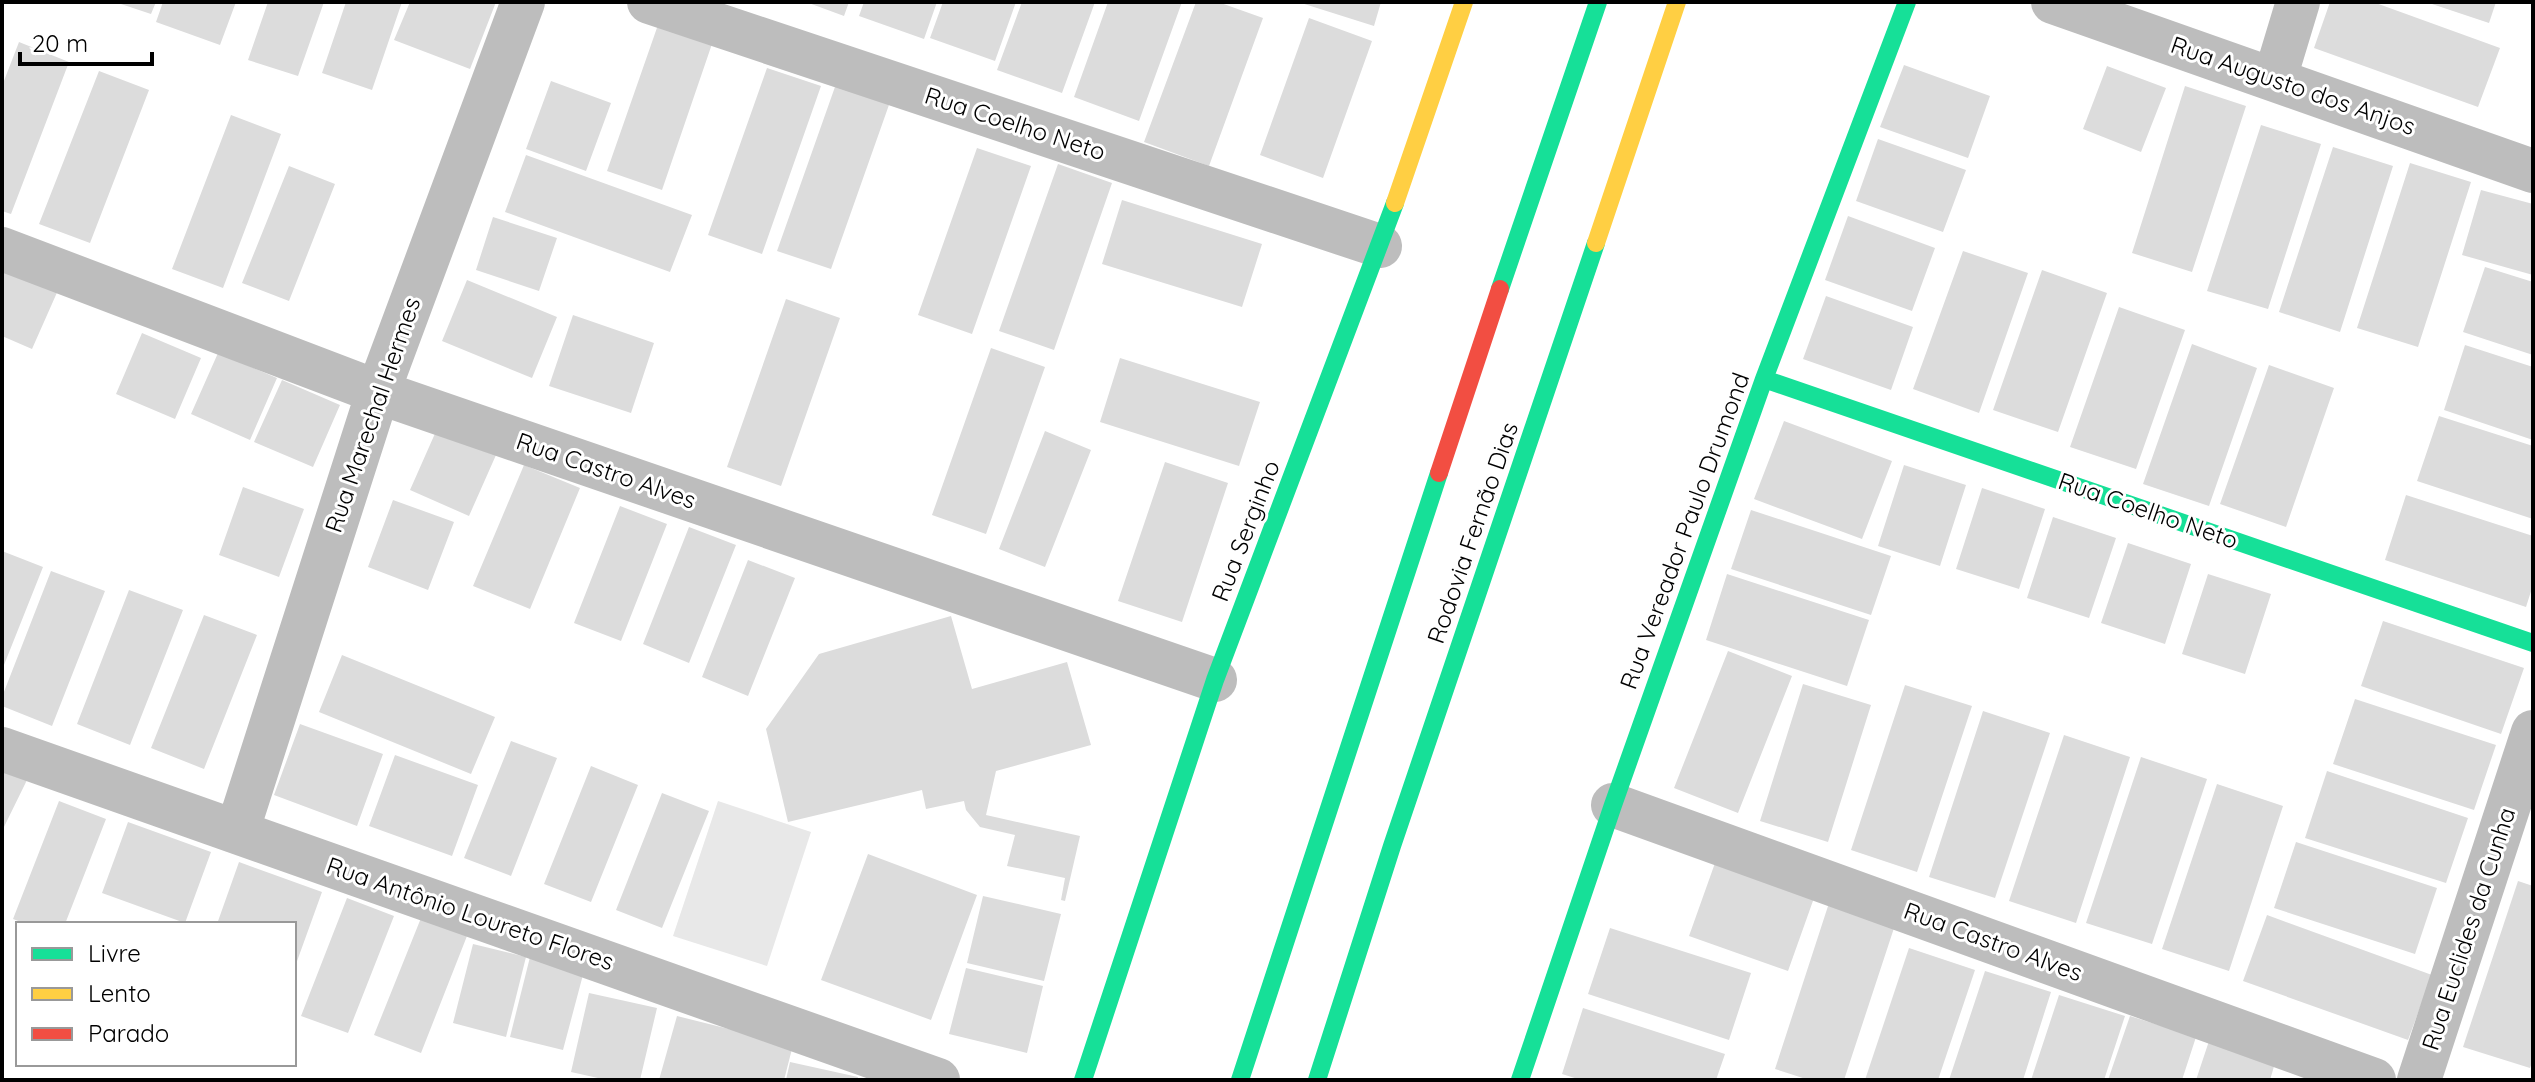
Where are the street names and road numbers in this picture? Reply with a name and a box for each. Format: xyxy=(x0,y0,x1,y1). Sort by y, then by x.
street label: Rua Augusto dos Anjos xyxy=(2167,29,2419,141)
street label: Rua Coelho Neto xyxy=(921,80,1109,166)
street label: Rua Marechal Hermes xyxy=(318,293,426,536)
street label: Rua Vereador Paulo Drumond xyxy=(1613,368,1755,693)
street label: Rodovia Fernão Dias xyxy=(1420,418,1524,647)
street label: Rua Castro Alves xyxy=(513,425,700,515)
street label: Rua Serginho xyxy=(1204,456,1286,605)
street label: Rua Coelho Neto xyxy=(2055,465,2242,555)
street label: Rua Euclides da Cunha xyxy=(2415,803,2522,1054)
street label: Rua Antônio Loureto Flores xyxy=(323,850,618,976)
street label: Rua Castro Alves xyxy=(1900,895,2087,987)

